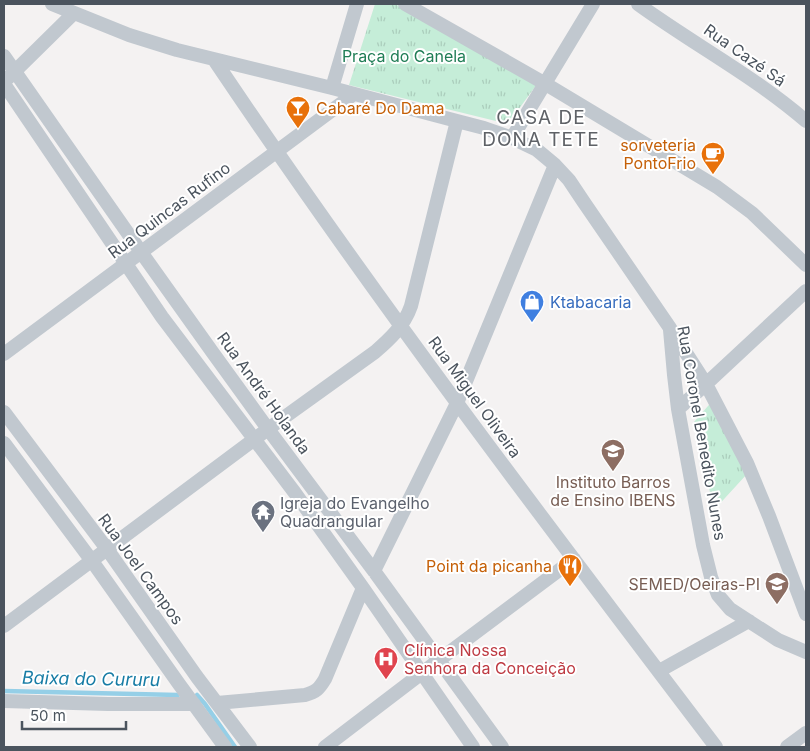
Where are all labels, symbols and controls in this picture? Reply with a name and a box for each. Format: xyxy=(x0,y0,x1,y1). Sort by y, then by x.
street label: Rua Cazé Sá xyxy=(700,19,790,91)
park label: Praça do Canela xyxy=(342,46,466,66)
bar icon: Cabaré Do Dama xyxy=(285,95,311,129)
place label: Cabaré Do Dama xyxy=(316,98,444,118)
district label: CASA DE DONA TETE xyxy=(482,106,600,151)
place label: sorveteria PontoFrio xyxy=(620,135,696,173)
cafe icon: sorveteria PontoFrio xyxy=(700,141,726,175)
street label: Rua Quincas Rufino xyxy=(104,157,234,263)
shop icon: Ktabacaria xyxy=(519,289,545,323)
place label: Ktabacaria xyxy=(550,292,631,312)
street label: Rua Coronel Benedito Nunes xyxy=(673,324,731,542)
street label: Rua André Holanda xyxy=(213,328,315,458)
street label: Rua Miguel Oliveira xyxy=(424,332,526,462)
school or university icon: Instituto Barros de Ensino IBENS xyxy=(600,438,626,472)
place label: Instituto Barros de Ensino IBENS xyxy=(550,472,676,510)
place label: Igreja do Evangelho Quadrangular xyxy=(280,493,429,531)
temple icon: Igreja do Evangelho Quadrangular xyxy=(250,499,276,533)
street label: Rua Joel Campos xyxy=(94,510,188,628)
restaurant icon: Point da picanha xyxy=(557,553,583,587)
place label: Point da picanha xyxy=(426,556,552,576)
school or university icon: SEMED/Oeiras-PI xyxy=(764,571,790,605)
place label: SEMED/Oeiras-PI xyxy=(629,574,760,594)
place label: Clínica Nossa Senhora da Conceição xyxy=(404,640,576,678)
hospital icon: Clínica Nossa Senhora da Conceição xyxy=(373,646,399,680)
water label: Baixa do Cururu xyxy=(22,667,161,690)
scale bar xyxy=(22,698,126,730)
text: 50 m xyxy=(30,706,66,725)

